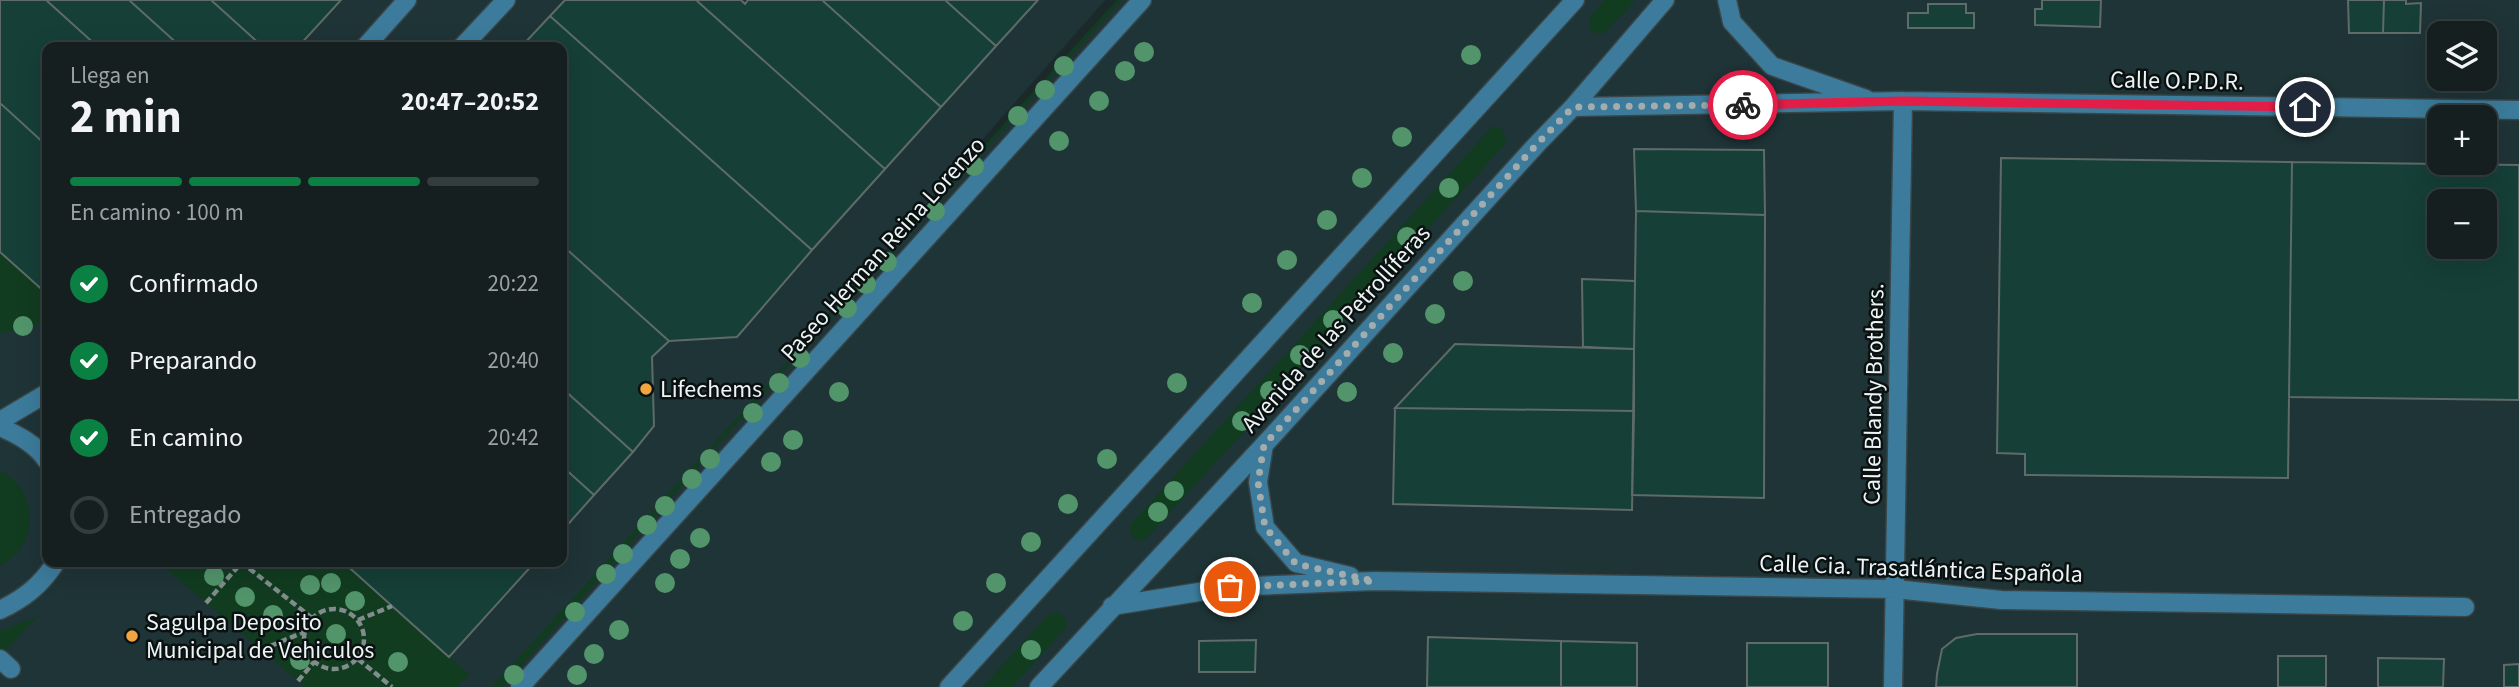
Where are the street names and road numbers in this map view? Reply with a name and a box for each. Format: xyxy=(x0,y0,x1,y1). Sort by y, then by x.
street label: Calle O.P.D.R. xyxy=(2110,62,2244,100)
street label: Paseo Herman Reina Lorenzo xyxy=(772,129,994,369)
street label: Avenida de las Petrollíferas xyxy=(1233,217,1439,441)
street label: Calle Blandy Brothers. xyxy=(1855,283,1893,505)
street label: Calle Cia. Trasatlántica Española xyxy=(1759,546,2083,592)

